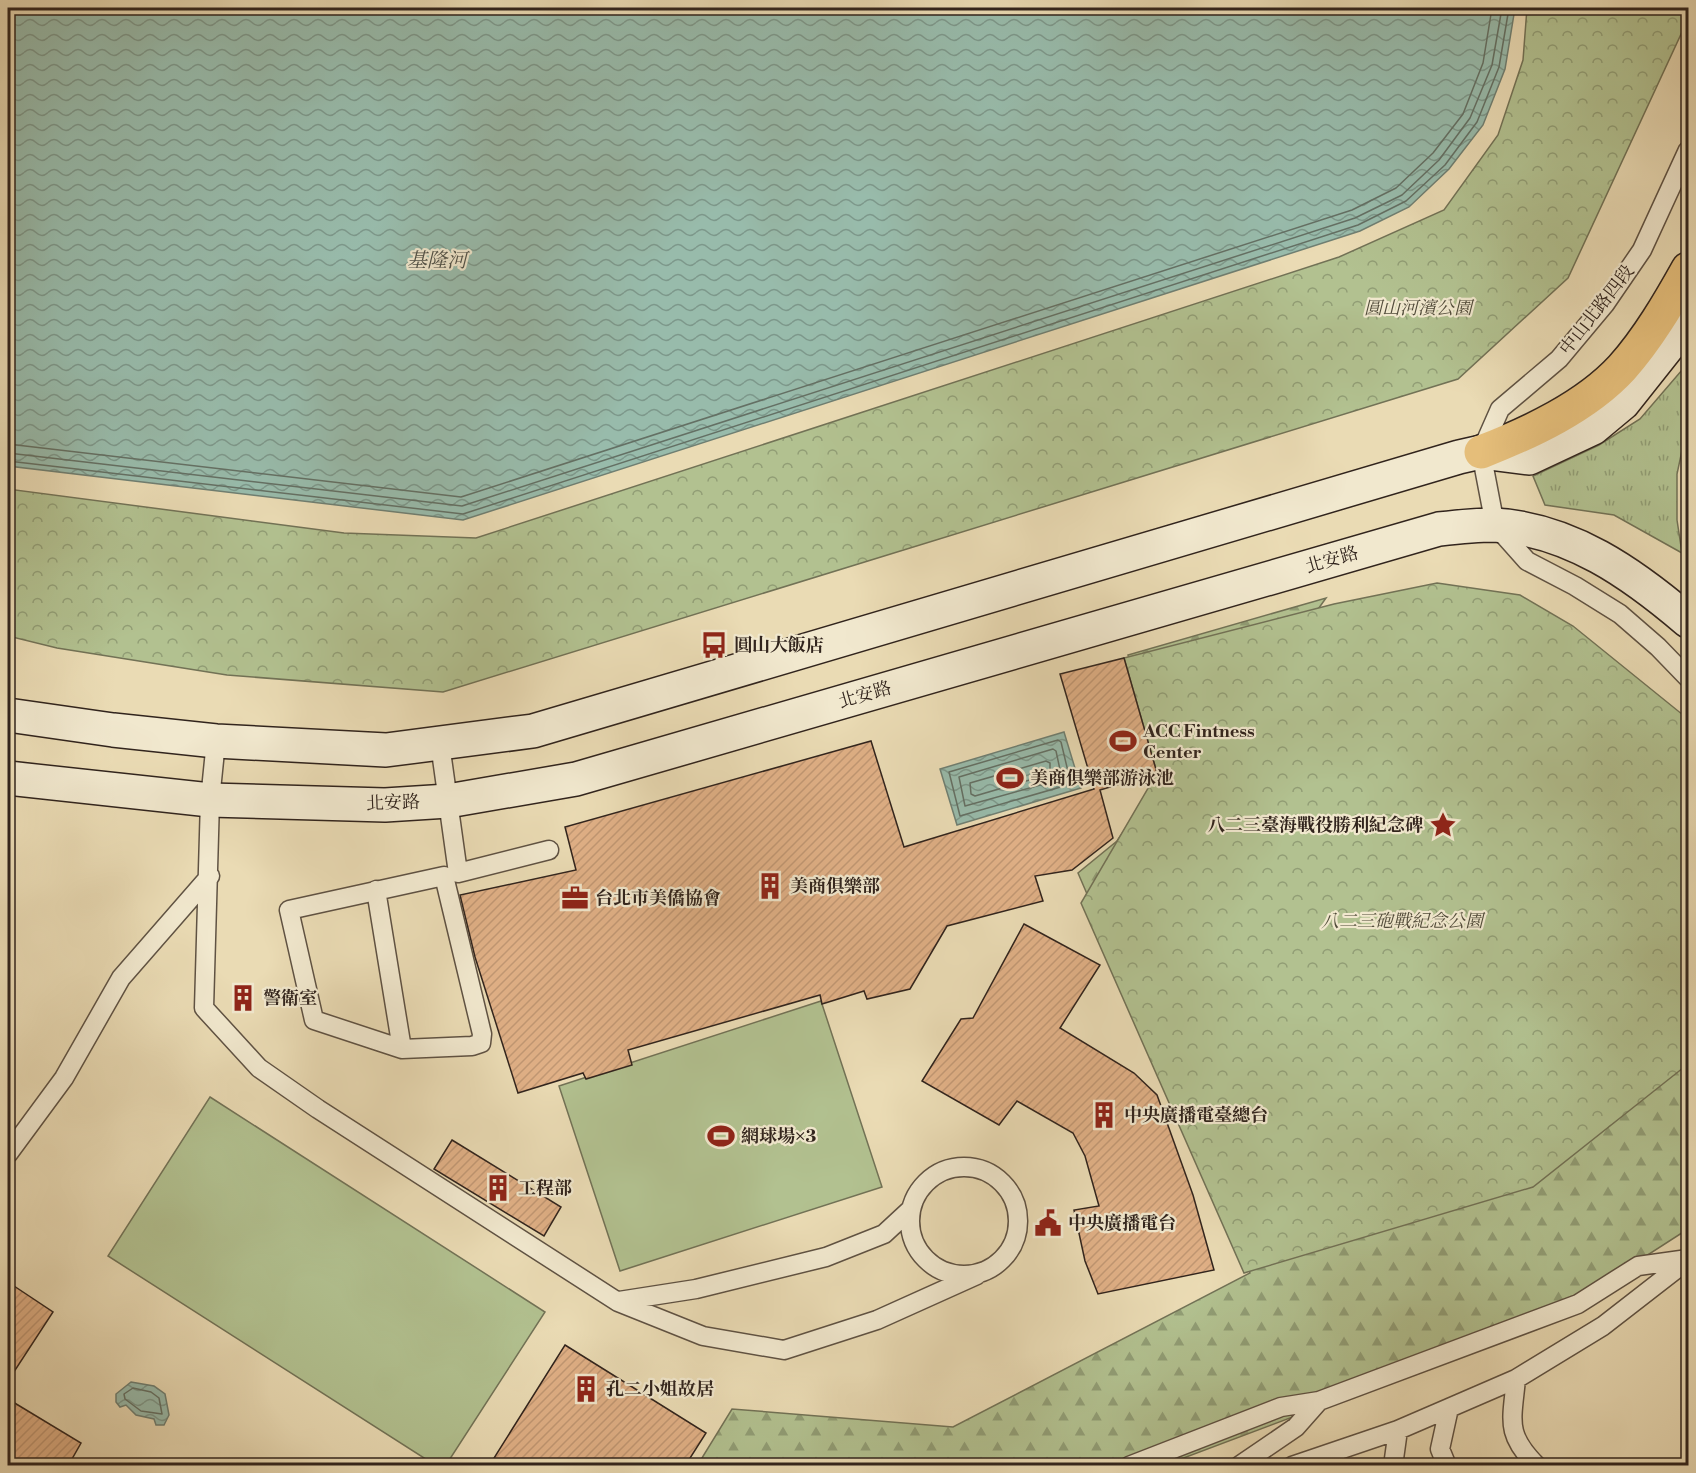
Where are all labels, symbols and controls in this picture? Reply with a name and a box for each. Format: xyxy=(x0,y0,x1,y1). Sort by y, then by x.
water label: 基隆河 xyxy=(407,249,470,274)
street label: 中山北路四段 xyxy=(1555,260,1639,360)
park label: 圓山河濱公園 xyxy=(1364,297,1475,320)
street label: 北安路 xyxy=(1303,542,1361,578)
bus stop icon: 圓山大飯店 xyxy=(699,630,729,660)
place label: 圓山大飯店 xyxy=(734,634,824,657)
street label: 北安路 xyxy=(836,677,894,713)
place label: ACC Fintness Center xyxy=(1142,720,1255,764)
sports icon: ACC Fintness Center xyxy=(1108,726,1138,756)
sports icon: 美商俱樂部游泳池 xyxy=(995,763,1025,793)
place label: 美商俱樂部游泳池 xyxy=(1030,767,1174,790)
street label: 北安路 xyxy=(366,791,420,815)
place icon: 八二三臺海戰役勝利紀念碑 xyxy=(1428,810,1458,840)
place label: 八二三臺海戰役勝利紀念碑 xyxy=(1207,814,1423,837)
building icon: 美商俱樂部 xyxy=(755,871,785,901)
place label: 美商俱樂部 xyxy=(790,875,880,898)
office icon: 台北市美僑協會 xyxy=(560,883,590,913)
place label: 台北市美僑協會 xyxy=(595,887,721,910)
park label: 八二三砲戰紀念公園 xyxy=(1321,910,1486,933)
building icon: 警衛室 xyxy=(228,983,258,1013)
place label: 警衛室 xyxy=(263,987,317,1010)
building icon: 中央廣播電臺總台 xyxy=(1089,1100,1119,1130)
place label: 中央廣播電臺總台 xyxy=(1124,1104,1268,1127)
sports icon: 網球場×3 xyxy=(706,1121,736,1151)
place label: 網球場×3 xyxy=(741,1125,816,1148)
building icon: 工程部 xyxy=(483,1173,513,1203)
place label: 工程部 xyxy=(518,1177,572,1200)
public building icon: 中央廣播電台 xyxy=(1033,1208,1063,1238)
place label: 中央廣播電台 xyxy=(1068,1212,1176,1235)
building icon: 孔二小姐故居 xyxy=(571,1374,601,1404)
place label: 孔二小姐故居 xyxy=(606,1378,714,1401)

